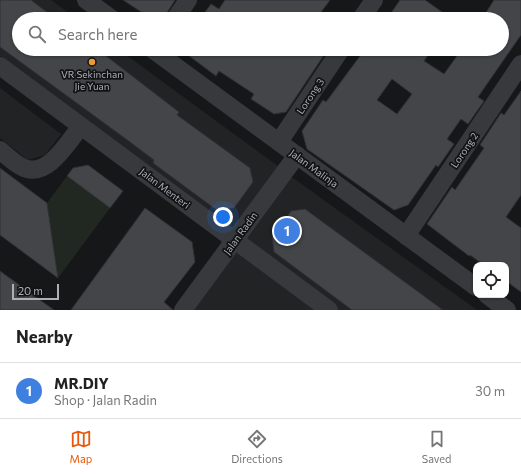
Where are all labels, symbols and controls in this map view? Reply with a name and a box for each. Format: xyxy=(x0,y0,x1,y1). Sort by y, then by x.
search box xyxy=(12,12,509,56)
icon: search xyxy=(26,23,48,45)
text: Search here xyxy=(58,25,137,43)
marker: VR Sekinchan Jie Yuan xyxy=(87,57,97,67)
place label: VR Sekinchan Jie Yuan xyxy=(61,68,123,92)
street label: Lorong 3 xyxy=(294,76,326,116)
street label: Lorong 2 xyxy=(448,130,480,170)
street label: Jalan Malinja xyxy=(287,146,341,190)
street label: Jalan Menteri xyxy=(137,165,193,211)
your location xyxy=(213,207,233,227)
street label: Jalan Radin xyxy=(221,209,259,257)
pin: 1 xyxy=(274,216,300,246)
map controls xyxy=(473,262,509,298)
button: locate xyxy=(473,262,509,298)
scale bar xyxy=(12,282,59,301)
text: 20 m xyxy=(18,284,43,297)
text: Nearby xyxy=(16,326,73,347)
text: MR.DIY xyxy=(54,374,109,392)
text: 1 xyxy=(26,383,32,399)
text: 30 m xyxy=(475,383,505,399)
text: Shop · Jalan Radin xyxy=(54,392,157,408)
tab: Map xyxy=(70,428,92,465)
tab: Directions xyxy=(231,428,283,465)
tab: Saved xyxy=(422,428,451,465)

